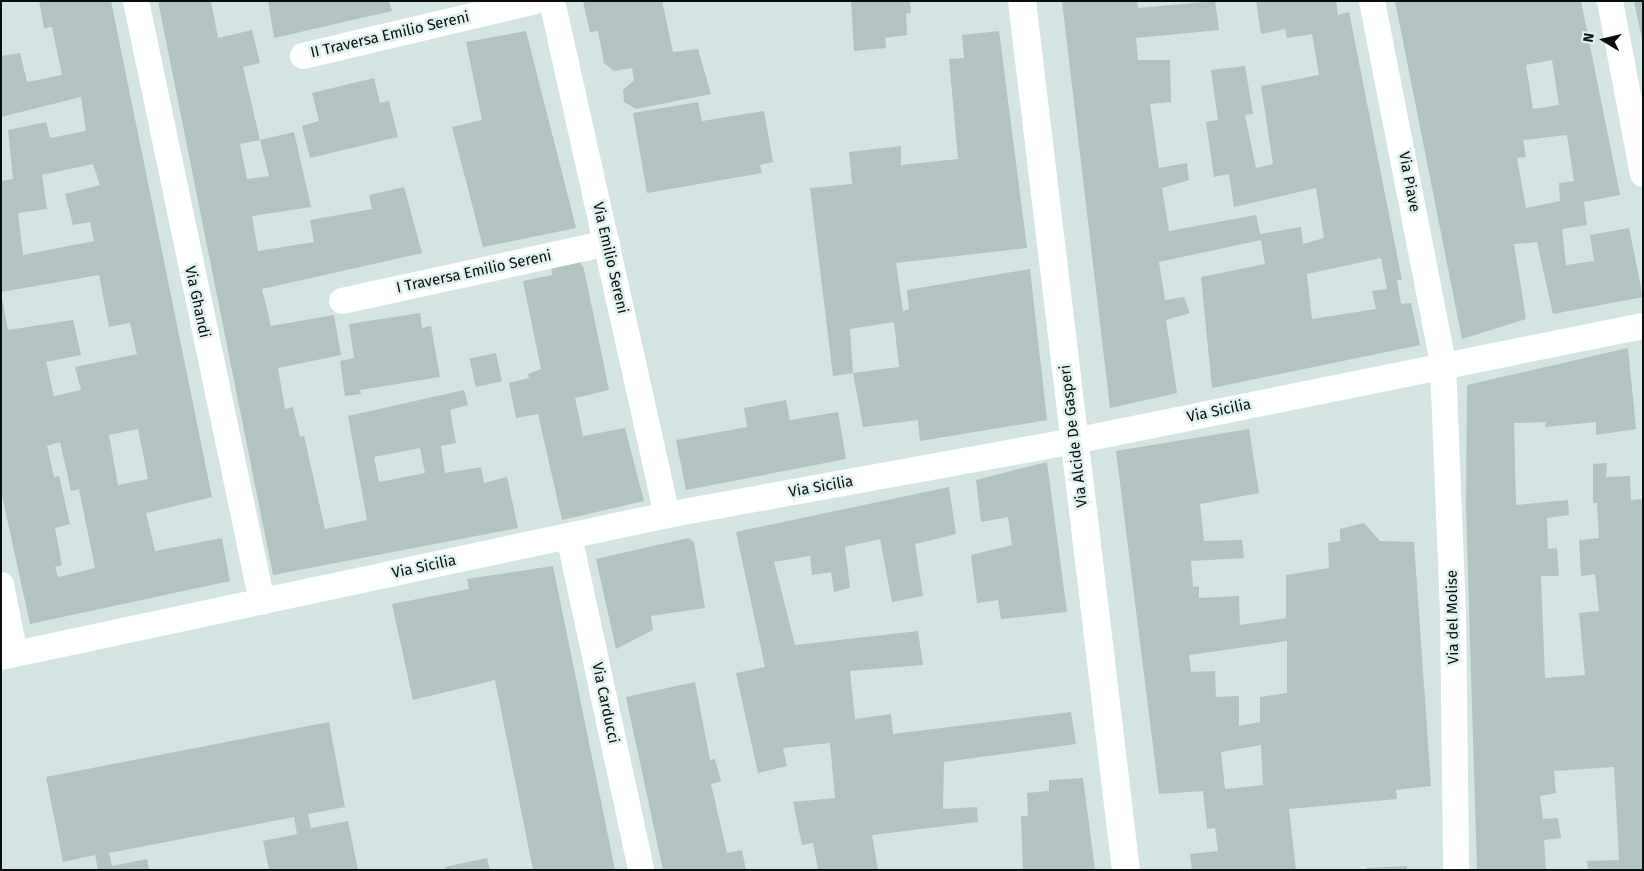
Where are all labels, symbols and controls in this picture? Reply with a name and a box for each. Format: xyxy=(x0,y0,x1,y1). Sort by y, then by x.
street label: II Traversa Emilio Sereni xyxy=(309,8,471,62)
north arrow xyxy=(1579,15,1629,65)
text: N xyxy=(1580,32,1598,44)
street label: Via Piave xyxy=(1394,150,1424,214)
street label: Via Emilio Sereni xyxy=(588,200,632,316)
street label: I Traversa Emilio Sereni xyxy=(395,247,553,297)
street label: Via Ghandi xyxy=(181,264,213,340)
street label: Via Alcide De Gasperi xyxy=(1056,364,1092,508)
street label: Via Sicilia xyxy=(1185,395,1253,427)
street label: Via Sicilia xyxy=(787,472,855,502)
street label: Via Sicilia xyxy=(390,551,458,583)
street label: Via del Molise xyxy=(1443,570,1463,664)
street label: Via Carducci xyxy=(588,661,622,745)

